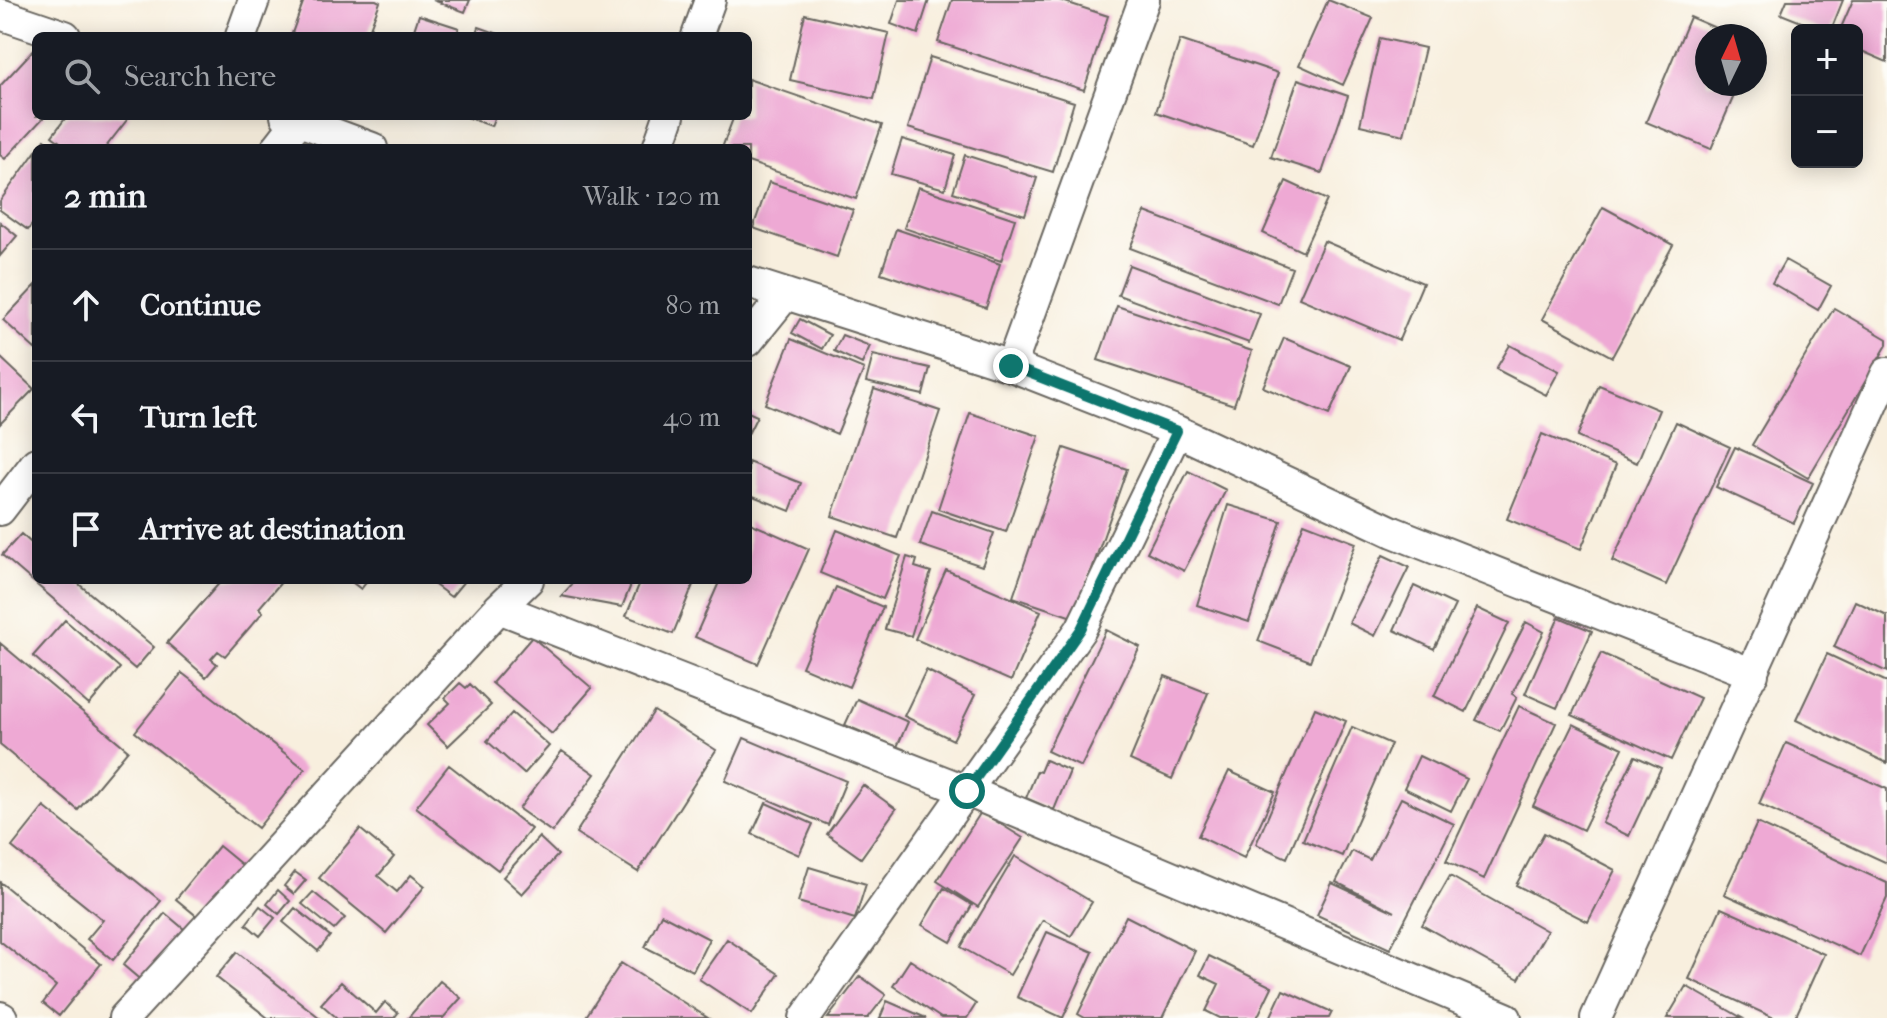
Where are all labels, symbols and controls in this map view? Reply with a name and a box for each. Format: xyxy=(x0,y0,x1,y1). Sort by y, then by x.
north arrow xyxy=(1695,24,1767,96)
map controls xyxy=(1791,24,1863,168)
button: + xyxy=(1791,24,1863,96)
search box xyxy=(32,32,752,120)
icon: search xyxy=(60,54,104,98)
text: Search here xyxy=(124,59,276,94)
button: − xyxy=(1791,96,1863,168)
text: 2 min xyxy=(64,176,147,216)
text: Walk · 120 m xyxy=(583,181,720,212)
icon: ahead xyxy=(64,283,108,327)
text: Continue xyxy=(140,288,261,323)
text: 80 m xyxy=(665,290,720,321)
route end xyxy=(993,348,1029,384)
icon: left xyxy=(64,395,108,439)
text: Turn left xyxy=(140,400,257,435)
text: 40 m xyxy=(663,402,720,433)
icon: arrive xyxy=(64,507,108,551)
text: Arrive at destination xyxy=(140,512,405,547)
route start xyxy=(949,773,985,809)

